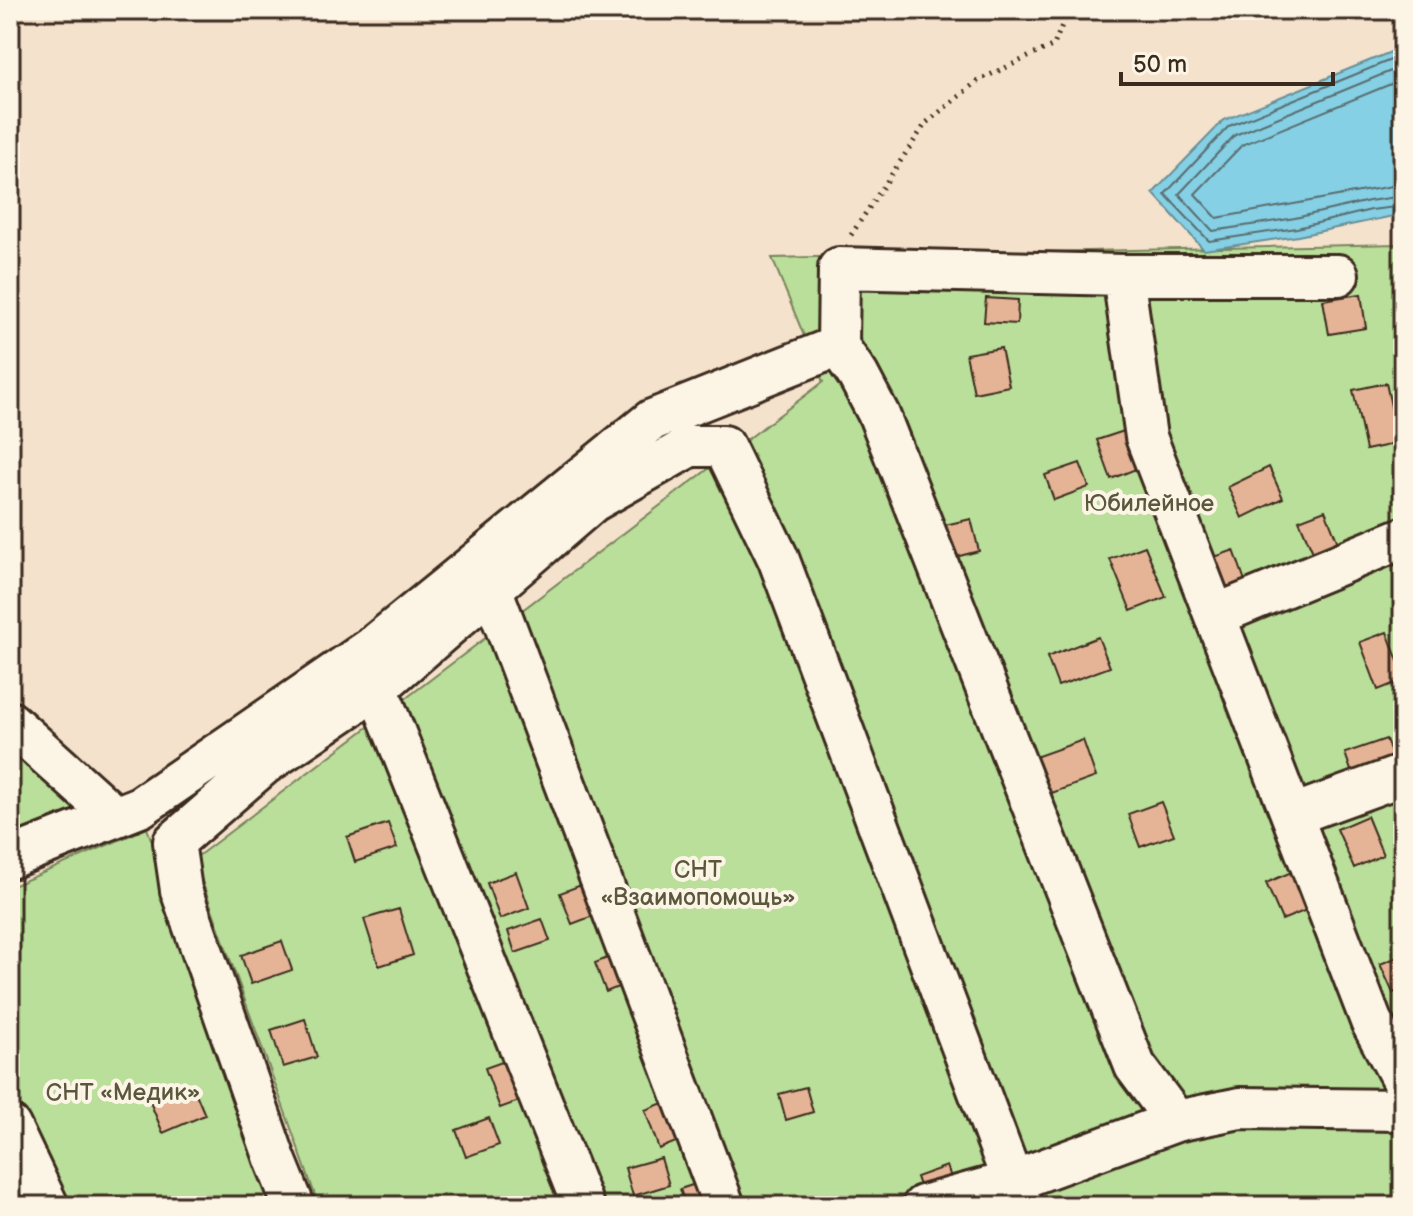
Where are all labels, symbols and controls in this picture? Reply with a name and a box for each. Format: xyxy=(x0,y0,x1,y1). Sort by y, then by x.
scale bar xyxy=(1121,36,1333,86)
text: 50 m xyxy=(1133,50,1187,79)
park label: Юбилейное xyxy=(1084,489,1214,518)
park label: СНТ «Взаимопомощь» xyxy=(600,855,796,912)
park label: СНТ «Медик» xyxy=(46,1078,200,1107)

